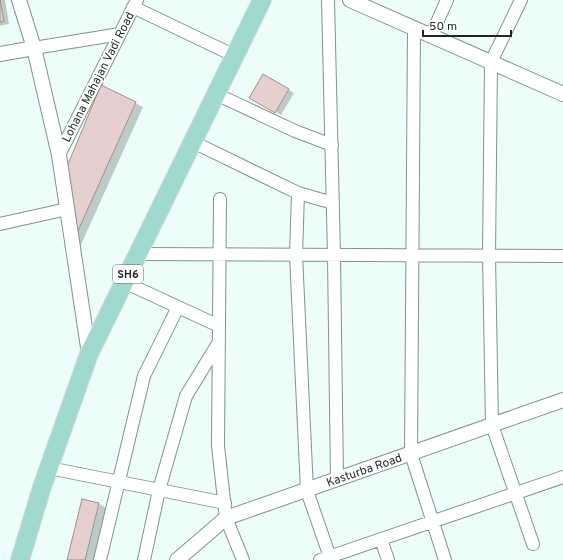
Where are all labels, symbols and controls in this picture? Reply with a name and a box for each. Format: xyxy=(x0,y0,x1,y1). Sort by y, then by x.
street label: Lohana Mahajan Vadi Road xyxy=(59,10,139,145)
scale bar xyxy=(423,12,511,38)
text: 50 m xyxy=(429,19,457,35)
road number: SH6 xyxy=(113,265,143,283)
street label: Kasturba Road xyxy=(324,451,404,491)

